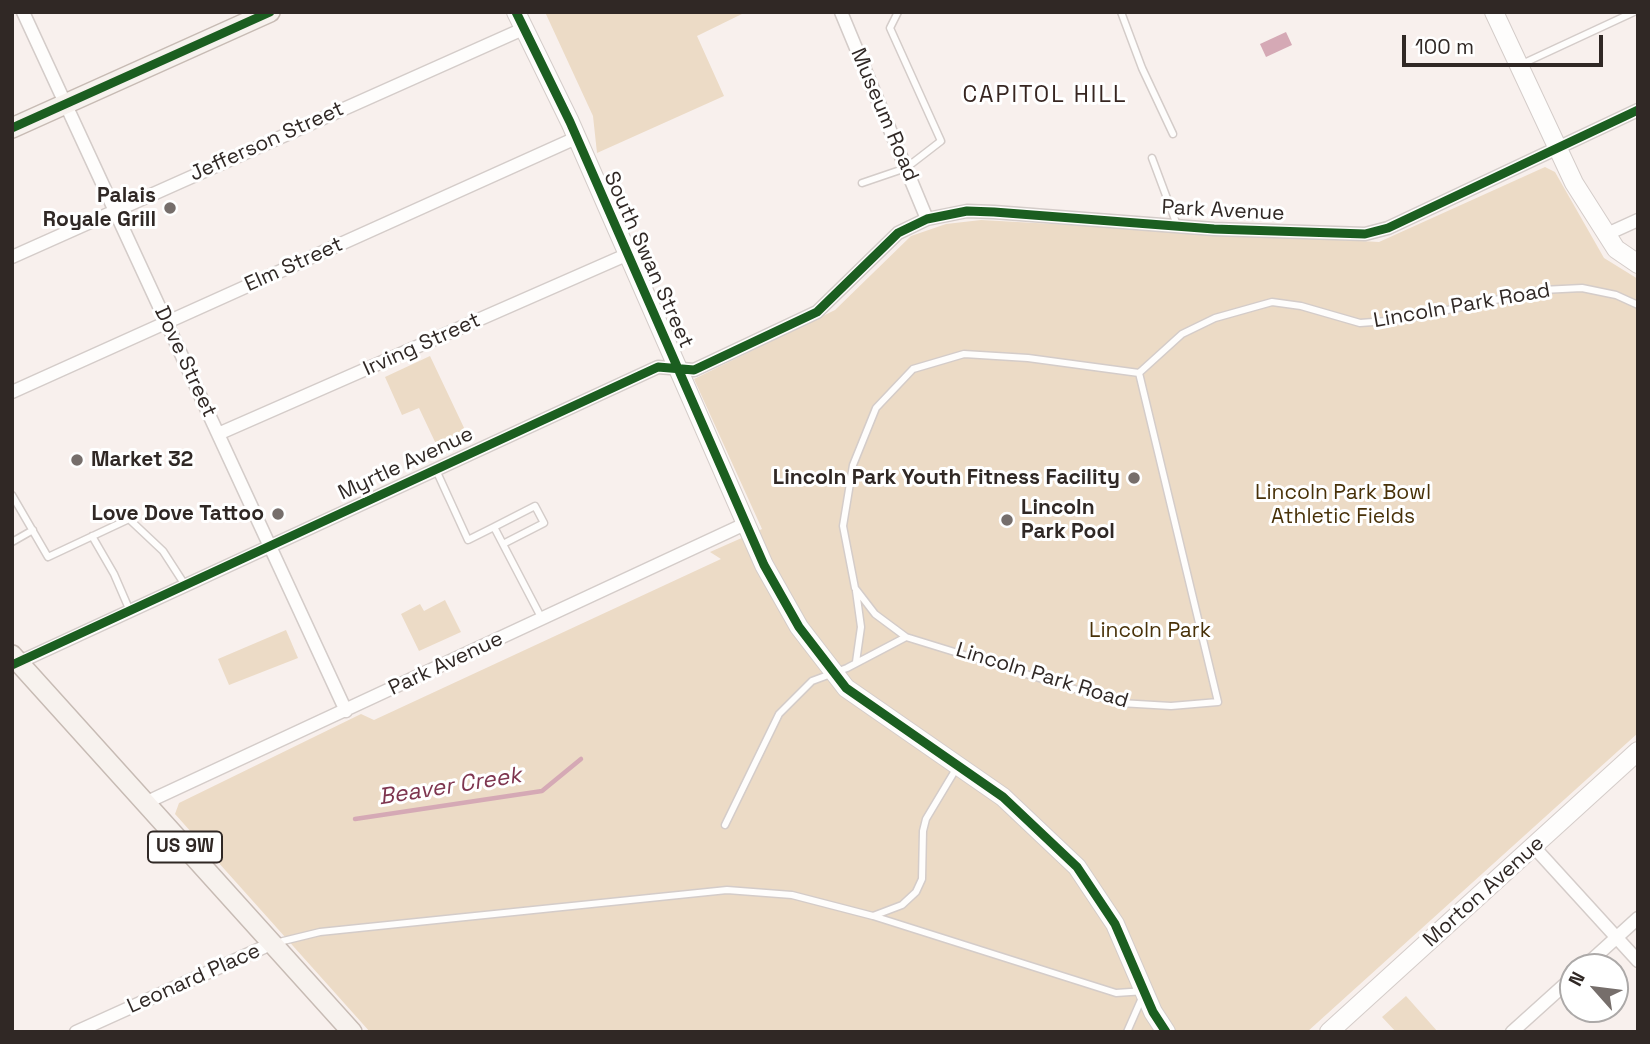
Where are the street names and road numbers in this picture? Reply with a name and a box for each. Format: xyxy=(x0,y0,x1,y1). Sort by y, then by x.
street label: Museum Road xyxy=(845,45,923,185)
street label: Jefferson Street xyxy=(186,97,348,187)
street label: South Swan Street xyxy=(598,168,698,352)
street label: Park Avenue xyxy=(1161,195,1285,227)
street label: Elm Street xyxy=(241,232,347,298)
street label: Lincoln Park Road xyxy=(1372,278,1552,334)
street label: Dove Street xyxy=(148,303,222,421)
street label: Irving Street xyxy=(360,308,484,382)
street label: Myrtle Avenue xyxy=(335,422,477,506)
street label: Park Avenue xyxy=(385,627,507,701)
street label: Lincoln Park Road xyxy=(953,638,1131,714)
street label: Morton Avenue xyxy=(1418,831,1550,953)
road number: US 9W xyxy=(148,832,222,862)
street label: Leonard Place xyxy=(124,938,264,1020)

